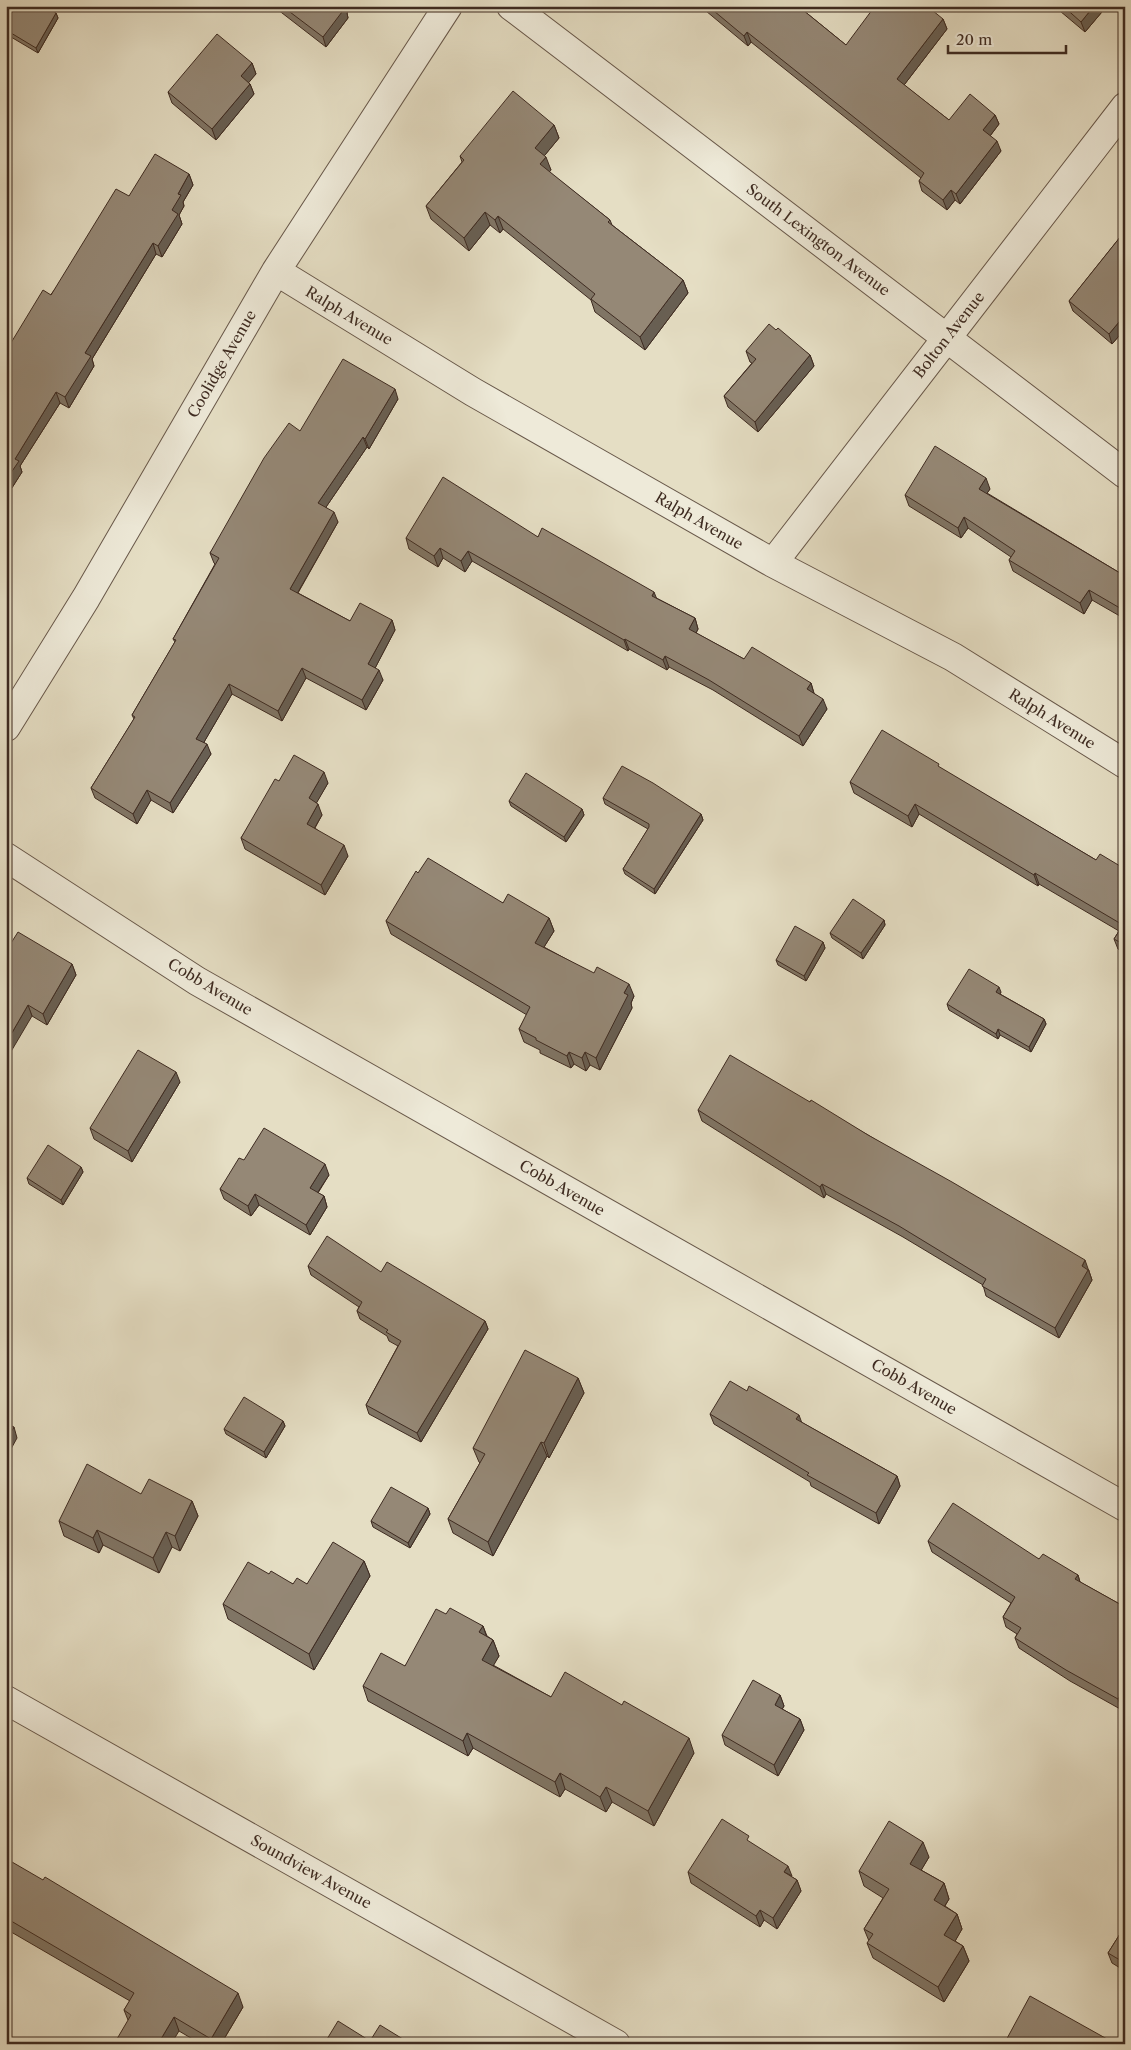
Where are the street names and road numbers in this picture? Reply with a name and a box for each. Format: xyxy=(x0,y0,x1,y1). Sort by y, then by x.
street label: South Lexington Avenue xyxy=(743,179,894,300)
street label: Ralph Avenue xyxy=(302,282,396,349)
street label: Bolton Avenue xyxy=(909,288,988,382)
street label: Coolidge Avenue xyxy=(183,307,260,421)
street label: Ralph Avenue xyxy=(652,488,747,553)
street label: Ralph Avenue xyxy=(1005,684,1099,753)
street label: Cobb Avenue xyxy=(164,954,256,1019)
street label: Cobb Avenue xyxy=(516,1155,608,1220)
street label: Cobb Avenue xyxy=(868,1354,960,1419)
street label: Soundview Avenue xyxy=(247,1830,375,1913)

